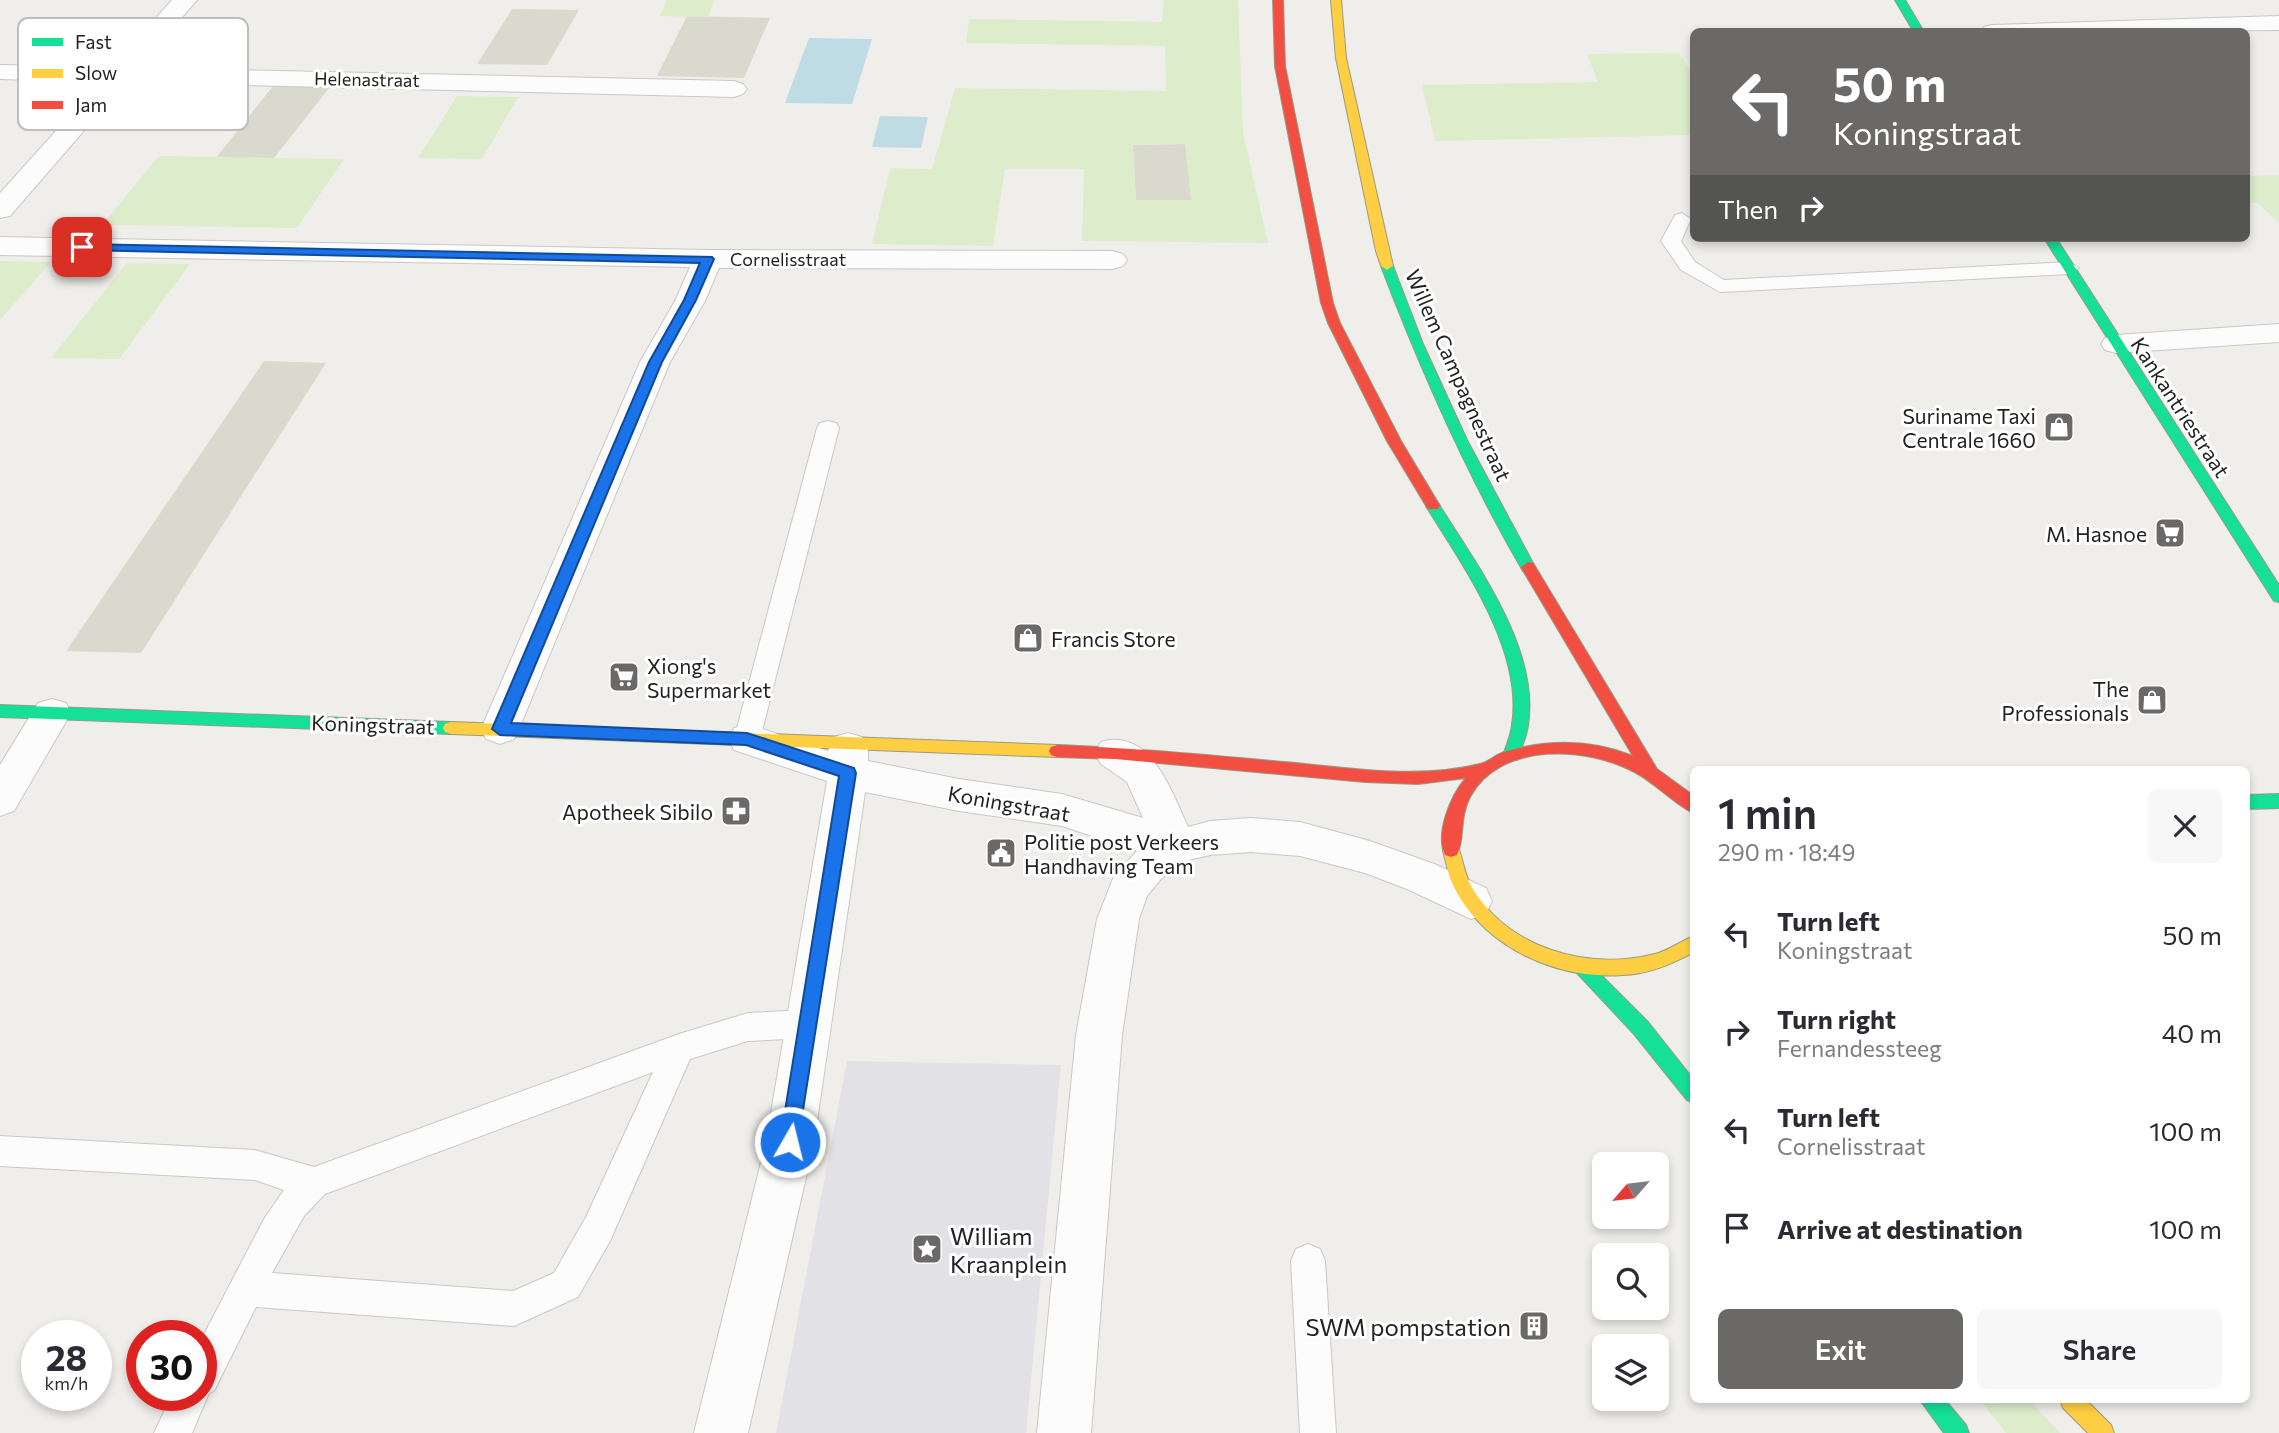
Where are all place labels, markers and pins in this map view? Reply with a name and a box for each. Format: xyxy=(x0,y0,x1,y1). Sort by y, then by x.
pin xyxy=(52,217,112,277)
place label: Suriname Taxi Centrale 1660 xyxy=(1902,403,2036,452)
shop icon: Suriname Taxi Centrale 1660 xyxy=(2042,410,2076,444)
supermarket icon: M. Hasnoe xyxy=(2153,516,2187,550)
place label: M. Hasnoe xyxy=(2046,521,2147,546)
shop icon: Francis Store xyxy=(1011,621,1045,655)
place label: Francis Store xyxy=(1051,626,1176,651)
place label: Xiong's Supermarket xyxy=(647,653,771,702)
supermarket icon: Xiong's Supermarket xyxy=(607,660,641,694)
place label: The Professionals xyxy=(2002,676,2129,725)
shop icon: The Professionals xyxy=(2135,683,2169,717)
pharmacy icon: Apotheek Sibilo xyxy=(719,794,753,828)
place label: Apotheek Sibilo xyxy=(562,799,713,824)
place label: Politie post Verkeers Handhaving Team xyxy=(1024,829,1219,878)
public building icon: Politie post Verkeers Handhaving Team xyxy=(984,836,1018,870)
place label: William Kraanplein xyxy=(950,1221,1067,1278)
place icon: William Kraanplein xyxy=(910,1232,944,1266)
building icon: SWM pompstation xyxy=(1517,1309,1551,1343)
place label: SWM pompstation xyxy=(1306,1312,1511,1341)

